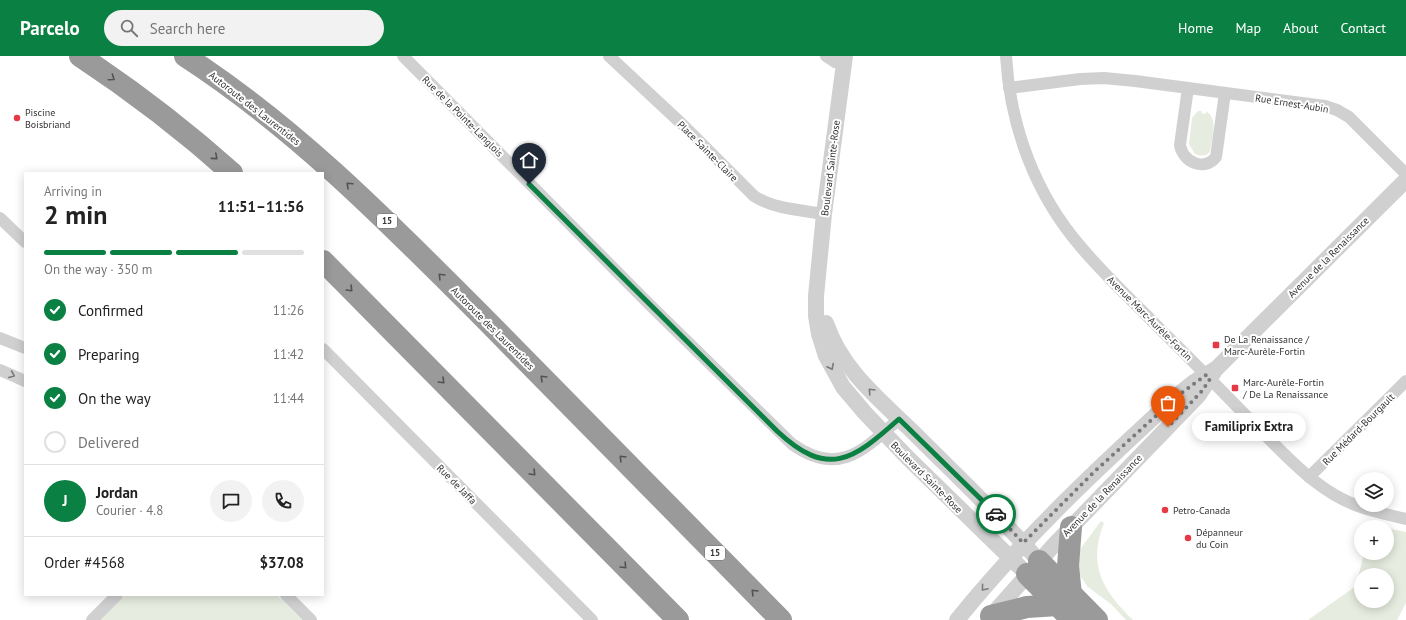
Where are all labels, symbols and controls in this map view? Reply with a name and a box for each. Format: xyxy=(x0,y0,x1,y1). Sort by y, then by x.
search box xyxy=(104,10,384,46)
text: Parcelo xyxy=(20,16,80,40)
icon: search xyxy=(118,17,140,39)
text: Search here xyxy=(150,19,225,38)
text: Home xyxy=(1178,19,1213,37)
text: Map xyxy=(1235,19,1261,37)
text: About xyxy=(1283,19,1319,37)
text: Contact xyxy=(1341,19,1386,37)
street label: Autoroute des Laurentides xyxy=(206,69,303,148)
one-way arrow xyxy=(108,73,115,81)
street label: Rue de la Pointe-Langlois xyxy=(419,73,506,160)
street label: Rue Ernest-Aubin xyxy=(1254,91,1329,116)
place label: Piscine Boisbriand xyxy=(25,106,70,131)
marker: Piscine Boisbriand xyxy=(12,113,22,123)
street label: Place Sainte-Claire xyxy=(675,118,741,184)
street label: Boulevard Sainte-Rose xyxy=(818,120,843,217)
pin xyxy=(512,143,546,184)
icon: home xyxy=(518,149,540,171)
one-way arrow xyxy=(210,153,217,160)
text: Arriving in xyxy=(44,183,102,200)
one-way arrow xyxy=(346,183,353,190)
text: 11:51–11:56 xyxy=(218,197,304,216)
text: 2 min xyxy=(44,198,107,231)
road number: 15 xyxy=(377,214,397,228)
street label: Avenue de la Renaissance xyxy=(1285,214,1372,301)
text: On the way · 350 m xyxy=(44,261,152,278)
one-way arrow xyxy=(438,273,446,281)
street label: Avenue Marc-Aurèle-Fortin xyxy=(1104,273,1195,364)
one-way arrow xyxy=(346,284,353,292)
street label: Autoroute des Laurentides xyxy=(448,284,537,373)
icon: check xyxy=(44,299,66,321)
text: Confirmed xyxy=(78,301,143,320)
text: 11:26 xyxy=(273,302,304,319)
place label: De La Renaissance / Marc-Aurèle-Fortin xyxy=(1224,333,1309,358)
marker: De La Renaissance / Marc-Aurèle-Fortin xyxy=(1211,340,1221,350)
icon: check xyxy=(44,343,66,365)
text: Preparing xyxy=(78,345,140,364)
text: 11:42 xyxy=(273,346,304,363)
one-way arrow xyxy=(827,363,834,370)
one-way arrow xyxy=(8,370,16,378)
one-way arrow xyxy=(540,375,548,383)
one-way arrow xyxy=(437,376,445,384)
place label: Marc-Aurèle-Fortin / De La Renaissance xyxy=(1242,376,1328,401)
marker: Marc-Aurèle-Fortin / De La Renaissance xyxy=(1230,383,1240,393)
pin xyxy=(1151,386,1185,427)
icon: check xyxy=(44,387,66,409)
one-way arrow xyxy=(868,388,876,396)
text: On the way xyxy=(78,389,151,408)
text: 11:44 xyxy=(273,390,304,407)
street label: Rue Médard-Bourgault xyxy=(1320,390,1398,468)
icon: bag xyxy=(1157,392,1179,414)
callout: Familiprix Extra xyxy=(1192,413,1306,441)
text: Familiprix Extra xyxy=(1205,418,1293,435)
text: Delivered xyxy=(78,433,139,452)
street label: Boulevard Sainte-Rose xyxy=(888,439,965,516)
street label: Avenue de la Renaissance xyxy=(1060,451,1145,539)
one-way arrow xyxy=(619,455,627,463)
street label: Rue de Jaffa xyxy=(434,462,479,507)
one-way arrow xyxy=(528,468,536,476)
map controls xyxy=(1354,472,1394,608)
button: layers xyxy=(1354,472,1394,512)
button: chat xyxy=(210,480,252,522)
button: phone xyxy=(262,480,304,522)
text: Jordan xyxy=(96,483,138,502)
text: J xyxy=(62,491,68,510)
courier xyxy=(976,494,1016,534)
text: Courier · 4.8 xyxy=(96,502,163,519)
icon: car xyxy=(985,503,1007,525)
place label: Petro-Canada xyxy=(1173,504,1230,517)
marker: Petro-Canada xyxy=(1160,505,1170,515)
button: + xyxy=(1354,520,1394,560)
place label: Dépanneur du Coin xyxy=(1196,526,1243,551)
marker: Dépanneur du Coin xyxy=(1183,533,1193,543)
road number: 15 xyxy=(705,546,725,560)
text: Order #4568 xyxy=(44,553,125,572)
text: $37.08 xyxy=(260,553,304,572)
one-way arrow xyxy=(619,561,627,569)
button: − xyxy=(1354,568,1394,608)
one-way arrow xyxy=(982,583,989,590)
one-way arrow xyxy=(751,589,759,597)

